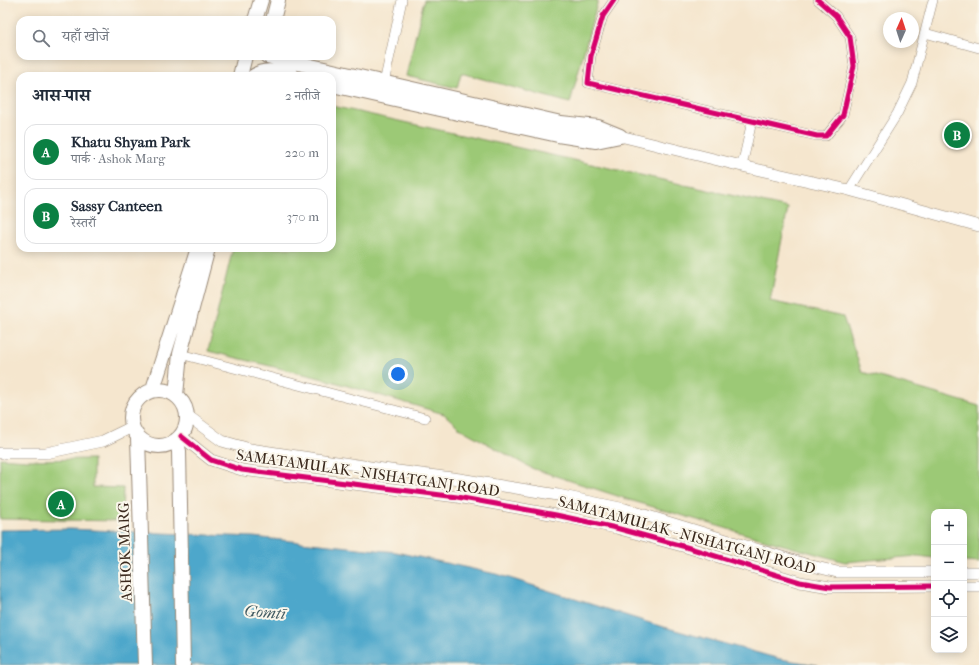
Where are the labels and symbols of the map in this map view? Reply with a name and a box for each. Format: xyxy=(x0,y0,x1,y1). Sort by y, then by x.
north arrow xyxy=(883,12,919,48)
pin: B xyxy=(944,120,970,150)
your location xyxy=(388,364,408,384)
street label: SAMATAMULAK - NISHATGANJ ROAD xyxy=(235,446,501,500)
pin: A xyxy=(48,489,74,519)
street label: SAMATAMULAK - NISHATGANJ ROAD xyxy=(556,492,818,578)
street label: ASHOK MARG xyxy=(114,502,136,603)
water label: Gomtī xyxy=(244,601,289,623)

